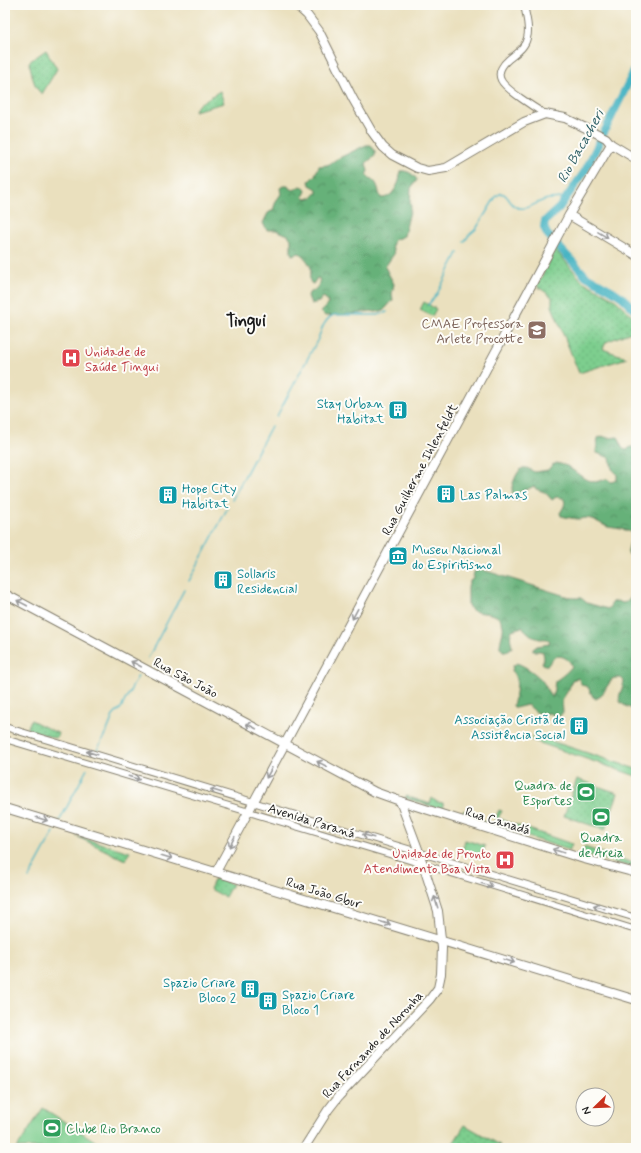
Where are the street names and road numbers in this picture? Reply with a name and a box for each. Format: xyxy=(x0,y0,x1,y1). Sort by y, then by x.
street label: Rua Guilherme Ihlenfeldt xyxy=(378,401,462,538)
street label: Rua São João xyxy=(150,654,221,703)
street label: Avenida Paraná xyxy=(266,800,357,843)
street label: Rua Canadá xyxy=(463,803,532,839)
street label: Rua João Gbur xyxy=(284,874,364,913)
street label: Rua Fernando de Noronha xyxy=(319,988,428,1102)

